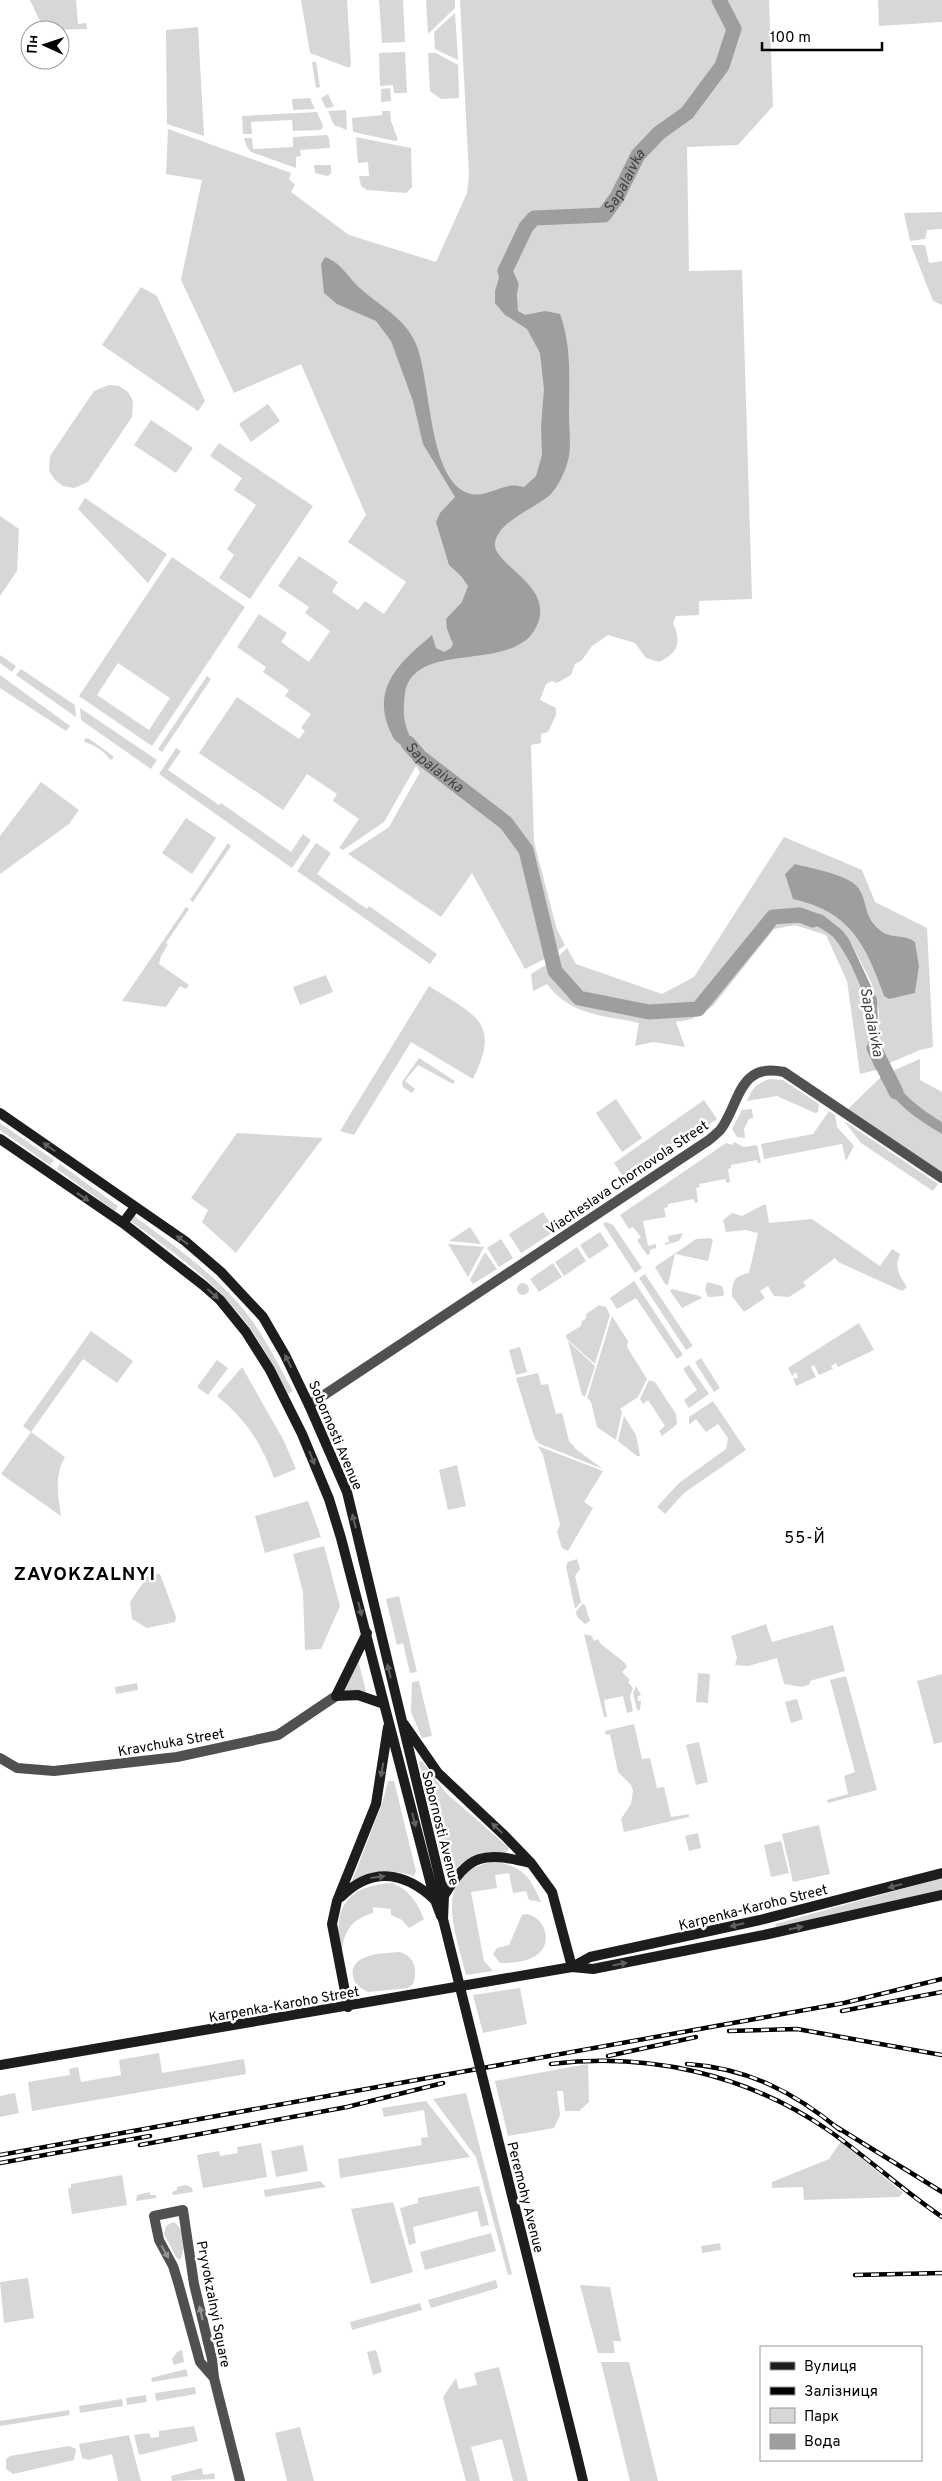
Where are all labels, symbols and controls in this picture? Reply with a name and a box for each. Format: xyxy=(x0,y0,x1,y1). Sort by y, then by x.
north arrow xyxy=(20,20,70,70)
scale bar xyxy=(762,20,882,52)
text: 100 m xyxy=(770,29,811,48)
text: Пн xyxy=(25,35,42,54)
water label: Sapalaivka xyxy=(600,145,650,218)
water label: Sapalaivka xyxy=(400,739,467,798)
water label: Sapalaivka xyxy=(855,986,887,1059)
street label: Viacheslava Chornovola Street xyxy=(544,1118,712,1239)
one-way arrow xyxy=(42,1142,56,1152)
one-way arrow xyxy=(77,1192,90,1202)
one-way arrow xyxy=(175,1235,189,1245)
one-way arrow xyxy=(207,1288,219,1300)
one-way arrow xyxy=(284,1354,292,1368)
street label: Sobornosti Avenue xyxy=(304,1378,365,1493)
one-way arrow xyxy=(309,1451,316,1466)
one-way arrow xyxy=(350,1514,358,1529)
district label: 55-Й xyxy=(784,1527,826,1549)
district label: ZAVOKZALNYI xyxy=(14,1563,156,1587)
one-way arrow xyxy=(356,1601,364,1616)
one-way arrow xyxy=(385,1664,393,1679)
street label: Kravchuka Street xyxy=(117,1726,226,1761)
one-way arrow xyxy=(378,1762,386,1778)
street label: Sobornosti Avenue xyxy=(417,1769,462,1887)
one-way arrow xyxy=(410,1812,418,1827)
one-way arrow xyxy=(492,1822,504,1834)
one-way arrow xyxy=(370,1873,386,1881)
street label: Karpenka-Karoho Street xyxy=(677,1882,830,1935)
one-way arrow xyxy=(887,1882,902,1890)
one-way arrow xyxy=(730,1921,745,1929)
one-way arrow xyxy=(789,1923,805,1931)
one-way arrow xyxy=(612,1959,628,1967)
street label: Karpenka-Karoho Street xyxy=(208,1984,361,2027)
street label: Peremohy Avenue xyxy=(503,2140,547,2255)
street label: Pryvokzalnyi Square xyxy=(192,2239,233,2369)
one-way arrow xyxy=(161,2245,169,2260)
one-way arrow xyxy=(197,2306,205,2321)
legend xyxy=(760,2346,922,2461)
text: Вулиця xyxy=(804,2358,857,2377)
text: Залізниця xyxy=(804,2383,878,2402)
text: Парк xyxy=(804,2408,839,2427)
text: Вода xyxy=(804,2433,840,2452)

